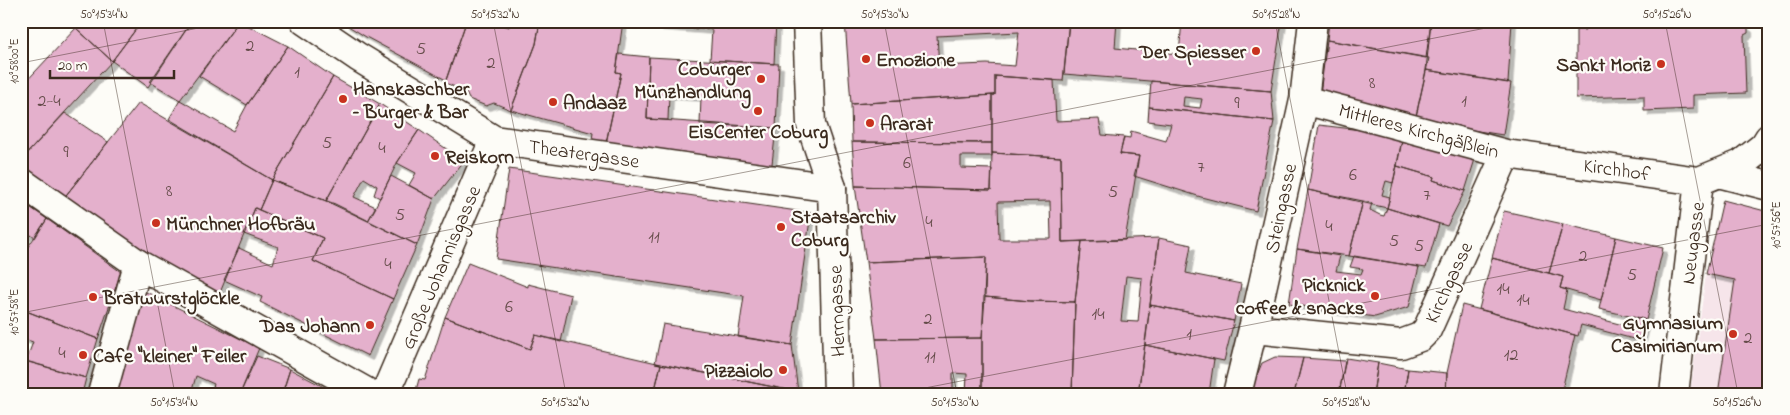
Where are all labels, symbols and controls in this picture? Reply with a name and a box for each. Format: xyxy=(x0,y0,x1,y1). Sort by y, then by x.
text: 50°15'34"N xyxy=(80,6,128,24)
text: 50°15'32"N xyxy=(470,6,520,24)
text: 50°15'30"N xyxy=(861,6,909,24)
text: 50°15'28"N xyxy=(1252,6,1300,24)
text: 50°15'26"N xyxy=(1642,6,1692,24)
house number: 2 xyxy=(246,34,255,60)
house number: 5 xyxy=(416,37,426,63)
text: 10°58'00"E xyxy=(6,38,24,84)
place label: Der Spiesser xyxy=(1138,39,1247,68)
marker: Der Spiesser xyxy=(1250,45,1262,57)
place label: Emozione xyxy=(876,47,956,76)
scale bar xyxy=(50,48,174,80)
house number: 2 xyxy=(487,51,496,77)
place label: Sankt Moriz xyxy=(1556,52,1652,81)
marker: Emozione xyxy=(860,53,872,65)
text: 20 m xyxy=(58,55,88,77)
place label: Coburger Münzhandlung xyxy=(634,56,752,109)
marker: Sankt Moriz xyxy=(1655,58,1667,70)
house number: 1 xyxy=(294,60,300,86)
house number: 8 xyxy=(1369,71,1376,97)
marker: Coburger Münzhandlung xyxy=(755,73,767,85)
place label: Hanskaschber – Burger & Bar xyxy=(352,76,470,129)
house number: 2-4 xyxy=(37,89,61,115)
house number: 1 xyxy=(1461,89,1467,115)
place label: Andaaz xyxy=(563,90,627,119)
house number: 9 xyxy=(1234,91,1240,117)
marker: Hanskaschber – Burger & Bar xyxy=(337,93,349,105)
marker: Andaaz xyxy=(547,96,559,108)
street label: Mittleres Kirchgäßlein xyxy=(1335,97,1502,169)
marker: EisCenter Coburg xyxy=(752,105,764,117)
place label: Ararat xyxy=(880,111,933,140)
marker: Ararat xyxy=(864,117,876,129)
place label: EisCenter Coburg xyxy=(688,119,828,149)
house number: 5 xyxy=(322,131,332,157)
street label: Theatergasse xyxy=(526,133,641,179)
house number: 4 xyxy=(378,136,386,162)
house number: 9 xyxy=(63,140,69,166)
place label: Reiskorn xyxy=(445,144,514,173)
marker: Reiskorn xyxy=(429,150,441,162)
house number: 6 xyxy=(903,151,911,177)
street label: Kirchhof xyxy=(1581,152,1653,191)
house number: 7 xyxy=(1197,155,1205,181)
street label: Steingasse xyxy=(1259,161,1307,256)
house number: 6 xyxy=(1349,163,1357,189)
house number: 8 xyxy=(166,179,173,205)
house number: 5 xyxy=(1108,180,1118,206)
street label: Große Johannisgasse xyxy=(395,182,491,355)
house number: 7 xyxy=(1423,183,1431,209)
street label: Neugasse xyxy=(1675,200,1715,286)
text: 10°57'56"E xyxy=(1768,201,1786,249)
house number: 5 xyxy=(395,203,405,229)
place label: Staatsarchiv Coburg xyxy=(791,204,897,257)
house number: 4 xyxy=(925,210,933,236)
place label: Münchner Hofbräu xyxy=(166,211,315,240)
house number: 4 xyxy=(1325,214,1333,240)
marker: Münchner Hofbräu xyxy=(150,217,162,229)
marker: Staatsarchiv Coburg xyxy=(775,221,787,233)
house number: 11 xyxy=(648,225,660,251)
house number: 5 xyxy=(1389,229,1399,255)
house number: 5 xyxy=(1414,234,1424,260)
street label: Kirchgasse xyxy=(1419,237,1483,329)
house number: 2 xyxy=(1579,244,1588,270)
house number: 4 xyxy=(384,252,392,278)
house number: 5 xyxy=(1627,263,1637,289)
street label: Herrngasse xyxy=(822,264,856,357)
place label: Picknick coffee & snacks xyxy=(1236,272,1366,324)
house number: 14 xyxy=(1496,277,1510,303)
place label: Bratwurstglöckle xyxy=(102,285,241,315)
house number: 14 xyxy=(1516,288,1530,314)
text: 10°57'58"E xyxy=(6,289,24,335)
marker: Picknick coffee & snacks xyxy=(1369,290,1381,302)
marker: Bratwurstglöckle xyxy=(87,291,99,303)
house number: 6 xyxy=(505,295,513,321)
house number: 14 xyxy=(1091,302,1105,328)
house number: 2 xyxy=(924,307,933,333)
place label: Gymnasium Casimirianum xyxy=(1611,310,1723,362)
place label: Das Johann xyxy=(259,313,360,342)
marker: Das Johann xyxy=(364,319,376,331)
house number: 1 xyxy=(1186,322,1192,348)
house number: 2 xyxy=(1744,326,1753,352)
marker: Gymnasium Casimirianum xyxy=(1727,328,1739,340)
house number: 4 xyxy=(58,341,66,367)
place label: Cafe "kleiner" Feiler xyxy=(93,343,247,372)
house number: 12 xyxy=(1504,343,1518,369)
house number: 11 xyxy=(924,345,936,371)
marker: Cafe "kleiner" Feiler xyxy=(77,349,89,361)
place label: Pizzaiolo xyxy=(704,358,773,387)
marker: Pizzaiolo xyxy=(777,364,789,376)
text: 50°15'34"N xyxy=(150,394,198,412)
text: 50°15'32"N xyxy=(540,394,590,412)
text: 50°15'30"N xyxy=(931,394,979,412)
text: 50°15'28"N xyxy=(1322,394,1370,412)
text: 50°15'26"N xyxy=(1712,394,1762,412)

